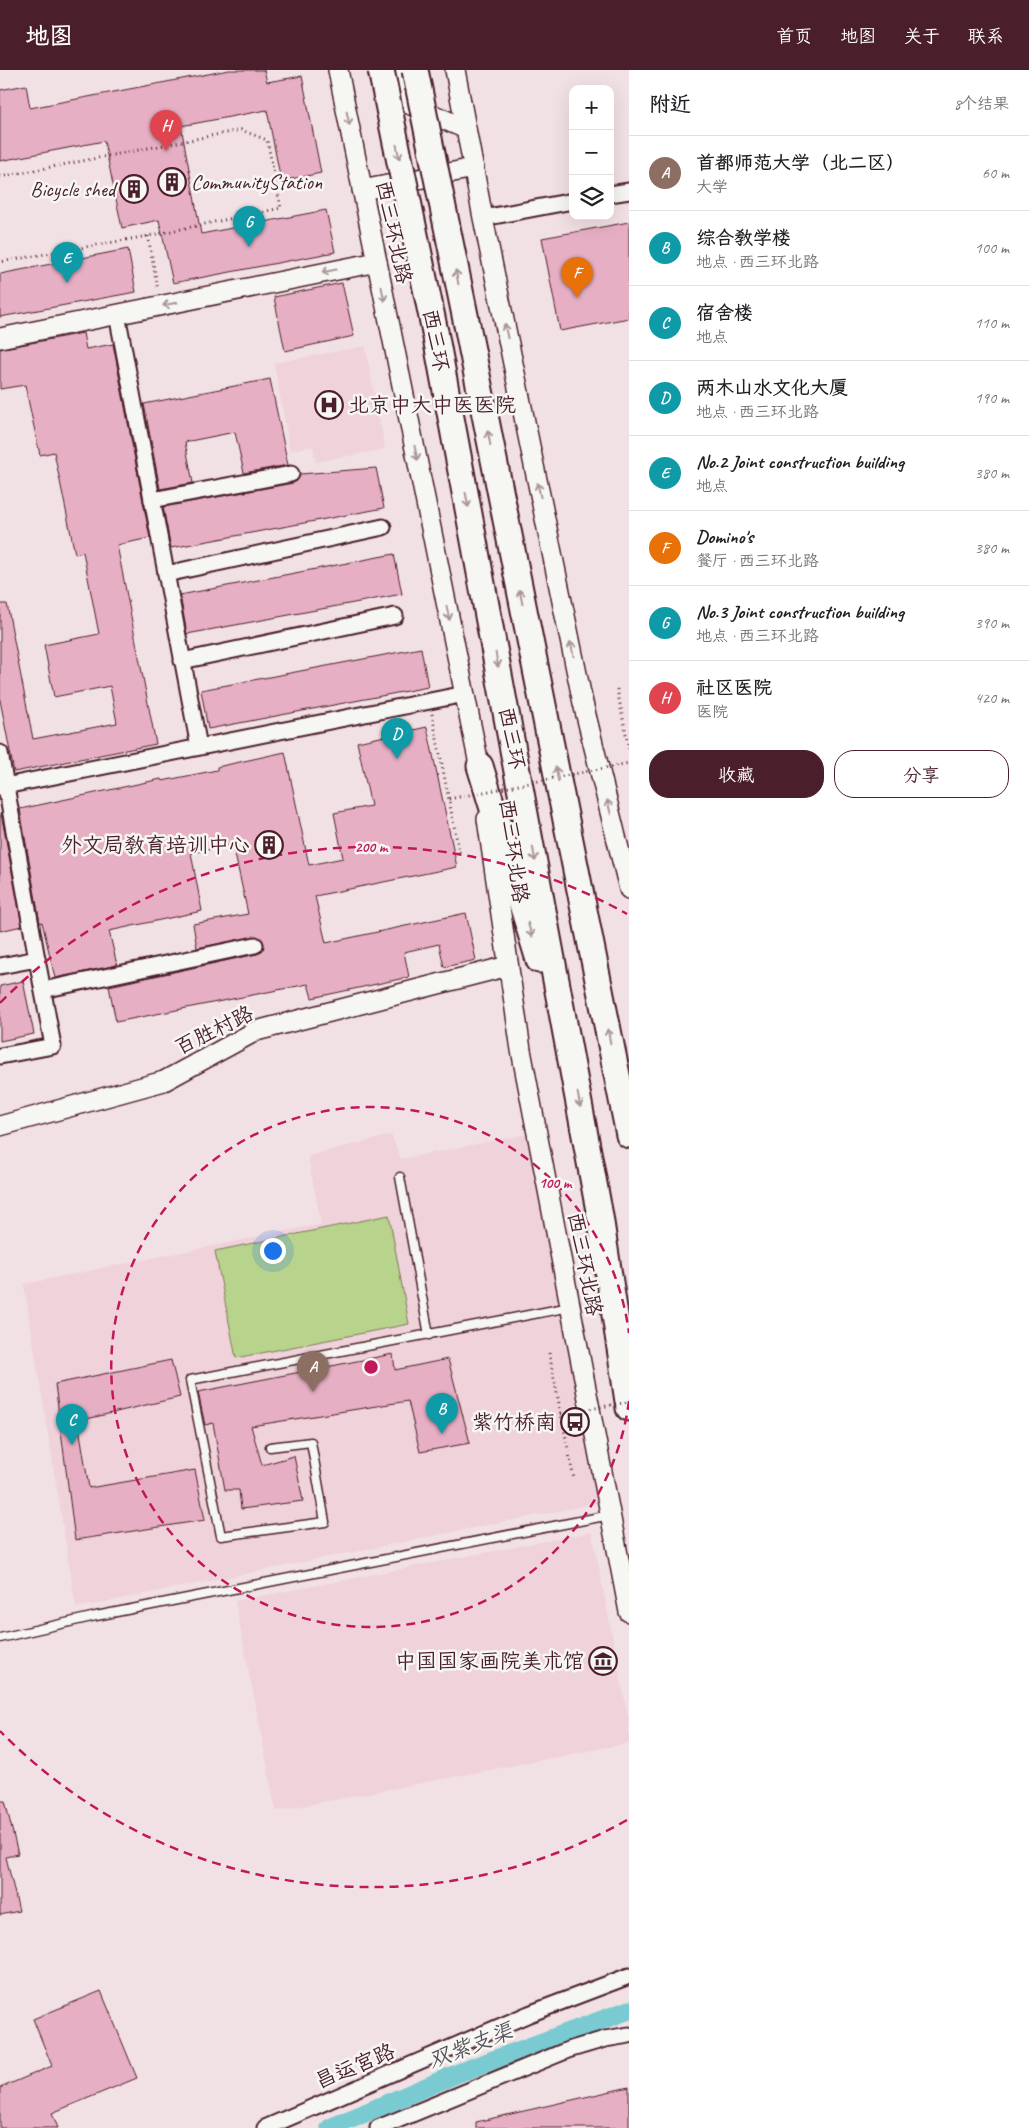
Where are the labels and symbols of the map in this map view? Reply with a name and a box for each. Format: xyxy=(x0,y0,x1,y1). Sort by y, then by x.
one-way arrow xyxy=(343,109,353,125)
pin: H xyxy=(150,110,182,151)
one-way arrow xyxy=(394,144,403,160)
building icon: CommunityStation xyxy=(157,167,187,197)
place label: CommunityStation xyxy=(191,169,323,195)
building icon: Bicycle shed xyxy=(119,174,149,204)
place label: Bicycle shed xyxy=(30,176,119,202)
street label: 西三环北路 xyxy=(370,178,418,286)
pin: G xyxy=(233,206,265,247)
pin: E xyxy=(51,242,83,283)
pin: F xyxy=(561,257,593,298)
one-way arrow xyxy=(322,267,338,277)
one-way arrow xyxy=(452,270,461,286)
one-way arrow xyxy=(379,286,389,302)
one-way arrow xyxy=(162,299,178,309)
street label: 西三环 xyxy=(417,307,455,373)
one-way arrow xyxy=(501,323,511,339)
hospital icon: 北京中大中医医院 xyxy=(314,390,344,420)
place label: 北京中大中医医院 xyxy=(348,392,516,418)
one-way arrow xyxy=(484,430,494,446)
one-way arrow xyxy=(412,445,421,461)
one-way arrow xyxy=(534,482,543,498)
one-way arrow xyxy=(462,492,472,508)
one-way arrow xyxy=(516,590,526,606)
one-way arrow xyxy=(444,604,454,620)
one-way arrow xyxy=(567,641,576,657)
one-way arrow xyxy=(493,652,502,668)
street label: 西三环 xyxy=(493,705,531,771)
pin: D xyxy=(381,718,413,759)
one-way arrow xyxy=(551,766,561,782)
street label: 西三环北路 xyxy=(494,797,534,905)
one-way arrow xyxy=(604,800,613,816)
building icon: 外文局教育培训中心 xyxy=(254,830,284,860)
place label: 外文局教育培训中心 xyxy=(61,832,250,858)
text: 200 m xyxy=(355,838,389,857)
one-way arrow xyxy=(529,846,539,862)
one-way arrow xyxy=(525,921,535,937)
street label: 百胜村路 xyxy=(171,1000,257,1060)
one-way arrow xyxy=(604,1028,613,1044)
one-way arrow xyxy=(574,1091,584,1107)
text: 100 m xyxy=(539,1174,573,1193)
street label: 西三环北路 xyxy=(562,1210,608,1318)
your location xyxy=(260,1238,286,1264)
pin: A xyxy=(297,1351,329,1392)
centre of rings xyxy=(362,1358,380,1376)
pin: B xyxy=(426,1393,458,1434)
pin: C xyxy=(56,1404,88,1445)
bus stop icon: 紫竹桥南 xyxy=(560,1407,590,1437)
place label: 紫竹桥南 xyxy=(472,1409,556,1435)
museum icon: 中国国家画院美术馆 xyxy=(588,1646,618,1676)
place label: 中国国家画院美术馆 xyxy=(395,1648,584,1674)
water label: 双紫支渠 xyxy=(424,2016,518,2075)
street label: 昌运宫路 xyxy=(311,2038,399,2094)

